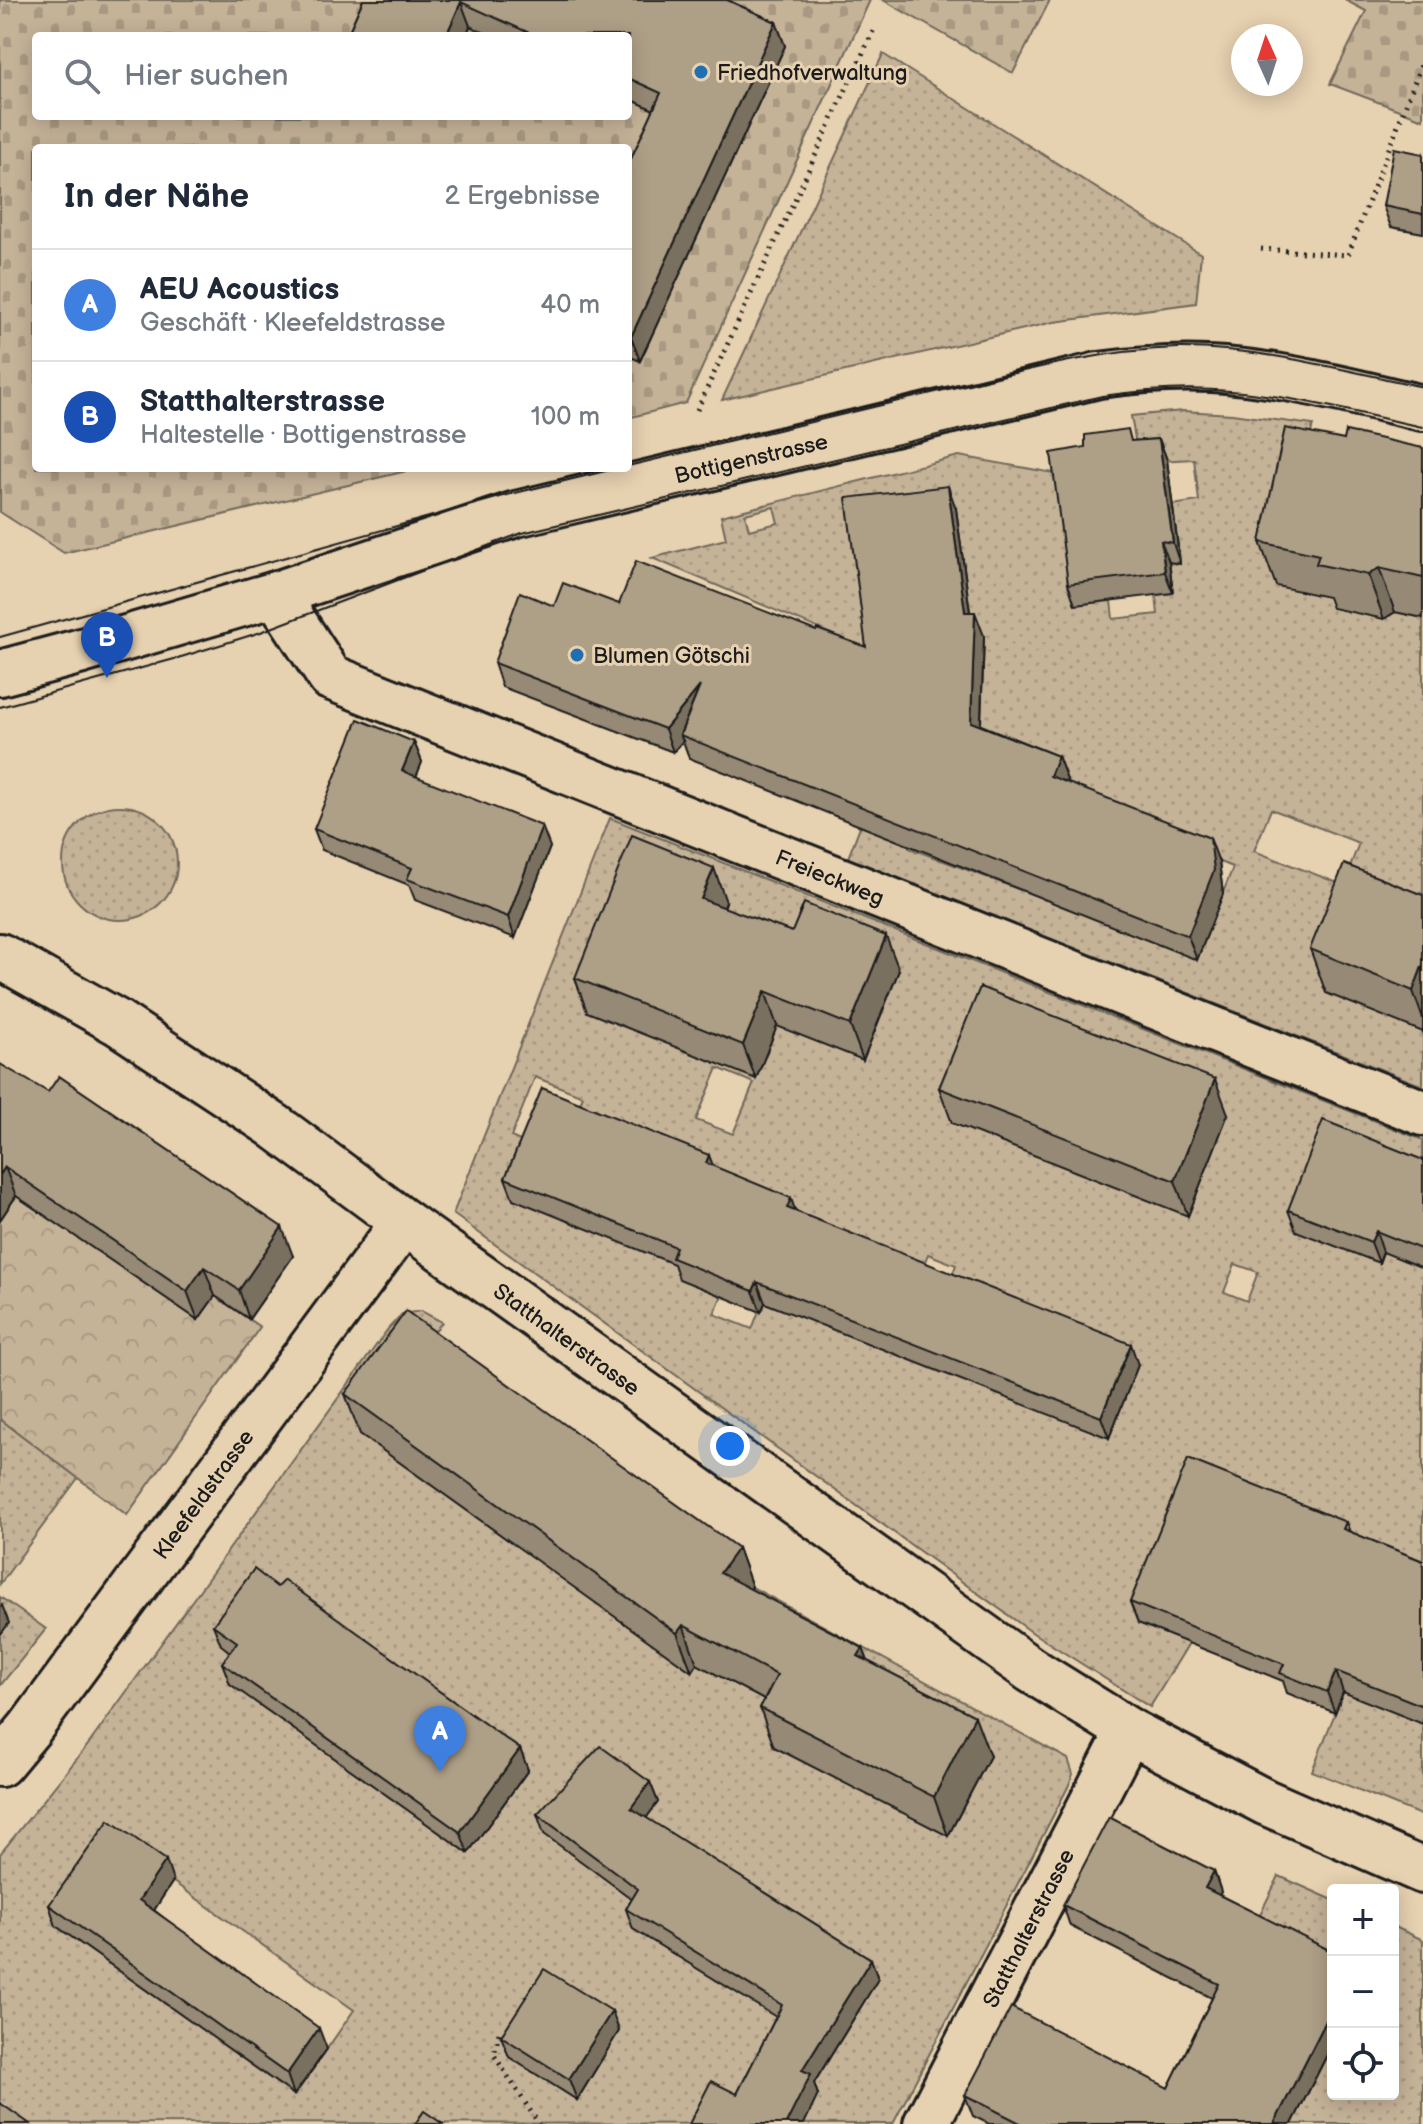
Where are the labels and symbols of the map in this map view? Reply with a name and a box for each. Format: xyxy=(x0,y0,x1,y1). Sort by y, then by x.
north arrow xyxy=(1231,24,1303,96)
place label: Friedhofverwaltung xyxy=(717,60,908,87)
marker: Friedhofverwaltung xyxy=(692,63,710,81)
street label: Bottigenstrasse xyxy=(672,429,831,490)
pin: B xyxy=(81,612,133,678)
place label: Blumen Götschi xyxy=(593,643,750,670)
marker: Blumen Götschi xyxy=(568,646,586,664)
street label: Freieckweg xyxy=(771,844,888,912)
street label: Statthalterstrasse xyxy=(488,1278,645,1402)
street label: Kleefeldstrasse xyxy=(148,1425,260,1565)
your location xyxy=(710,1426,750,1466)
pin: A xyxy=(414,1706,466,1772)
street label: Statthalterstrasse xyxy=(978,1845,1081,2013)

